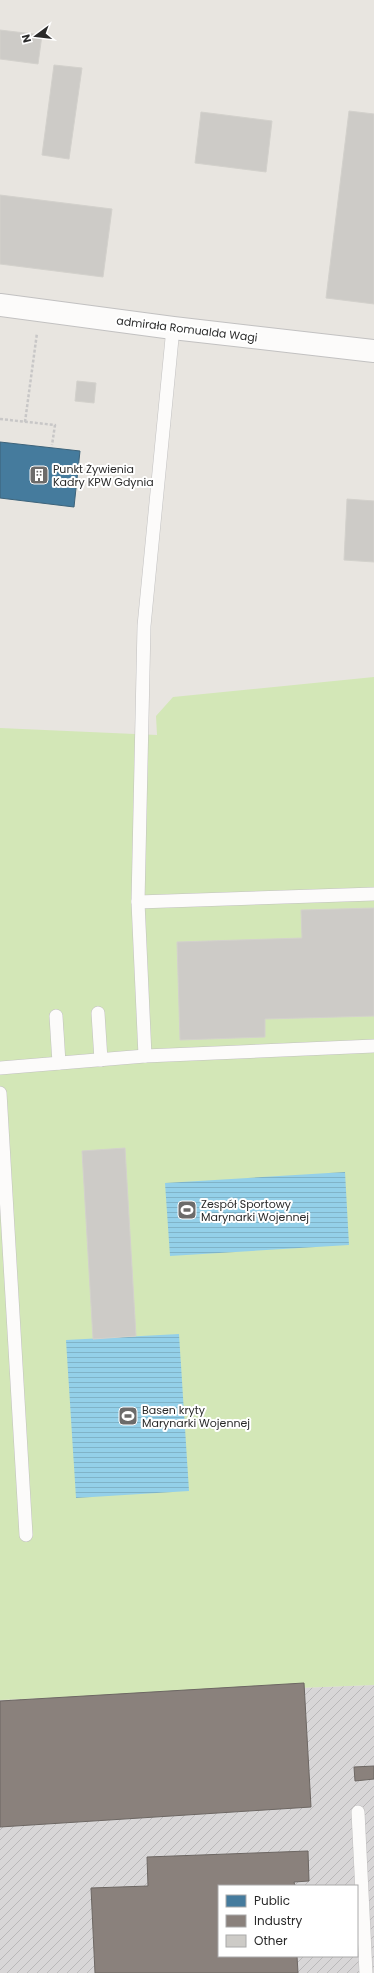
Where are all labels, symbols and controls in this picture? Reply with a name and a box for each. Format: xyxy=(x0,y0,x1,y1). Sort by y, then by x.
north arrow xyxy=(16,16,56,56)
text: N xyxy=(18,33,35,45)
street label: admirała Romualda Wagi xyxy=(116,312,259,346)
place label: Punkt Żywienia Kadry KPW Gdynia xyxy=(53,461,154,490)
building icon: Punkt Żywienia Kadry KPW Gdynia xyxy=(28,464,50,486)
place label: Zespół Sportowy Marynarki Wojennej xyxy=(201,1196,309,1225)
sports icon: Zespół Sportowy Marynarki Wojennej xyxy=(176,1199,198,1221)
place label: Basen kryty Marynarki Wojennej xyxy=(142,1402,250,1431)
sports icon: Basen kryty Marynarki Wojennej xyxy=(117,1405,139,1427)
legend xyxy=(218,1885,358,1957)
text: Public xyxy=(254,1892,290,1909)
text: Industry xyxy=(254,1912,303,1929)
text: Other xyxy=(254,1932,288,1949)

